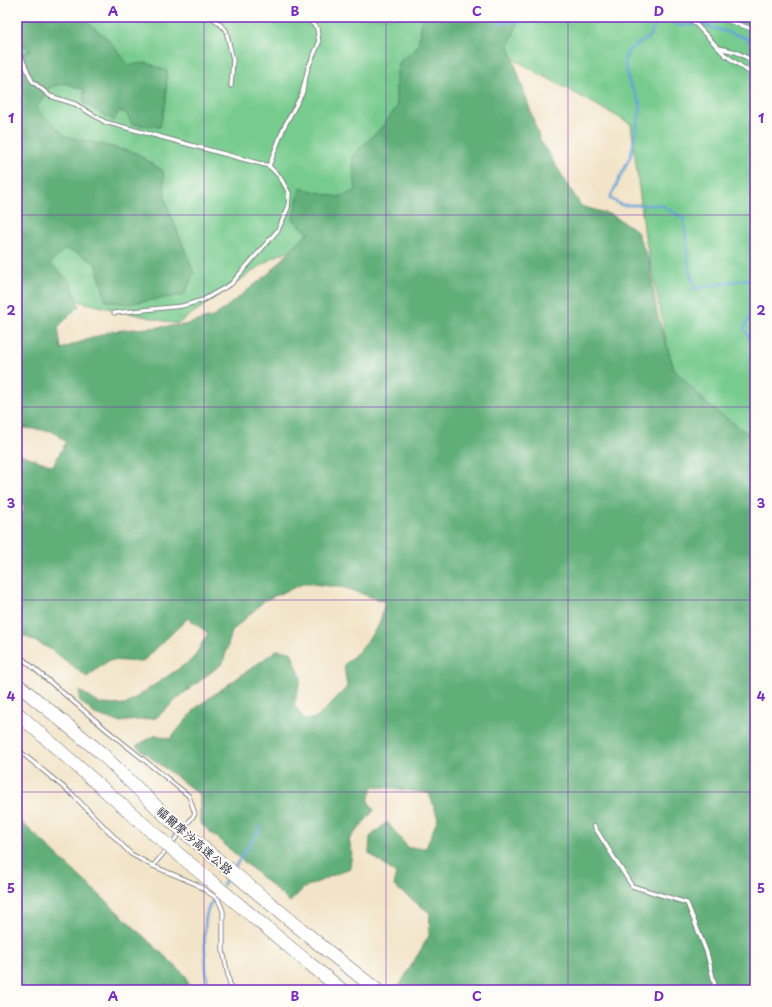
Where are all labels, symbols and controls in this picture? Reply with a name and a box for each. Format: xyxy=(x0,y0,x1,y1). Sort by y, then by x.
text: A xyxy=(108,1,118,20)
text: B xyxy=(291,1,300,20)
text: C xyxy=(472,1,482,20)
text: D xyxy=(654,1,664,20)
text: 1 xyxy=(8,108,14,127)
text: 1 xyxy=(758,108,764,127)
text: 2 xyxy=(6,300,16,319)
text: 2 xyxy=(756,300,766,319)
text: 3 xyxy=(7,493,16,512)
text: 3 xyxy=(757,493,766,512)
text: 4 xyxy=(7,686,16,705)
text: 4 xyxy=(757,686,766,705)
street label: 福爾摩沙高速公路 xyxy=(153,802,237,878)
text: 5 xyxy=(7,878,15,897)
text: 5 xyxy=(757,878,765,897)
text: A xyxy=(108,986,118,1005)
text: B xyxy=(291,986,300,1005)
text: C xyxy=(472,986,482,1005)
text: D xyxy=(654,986,664,1005)

